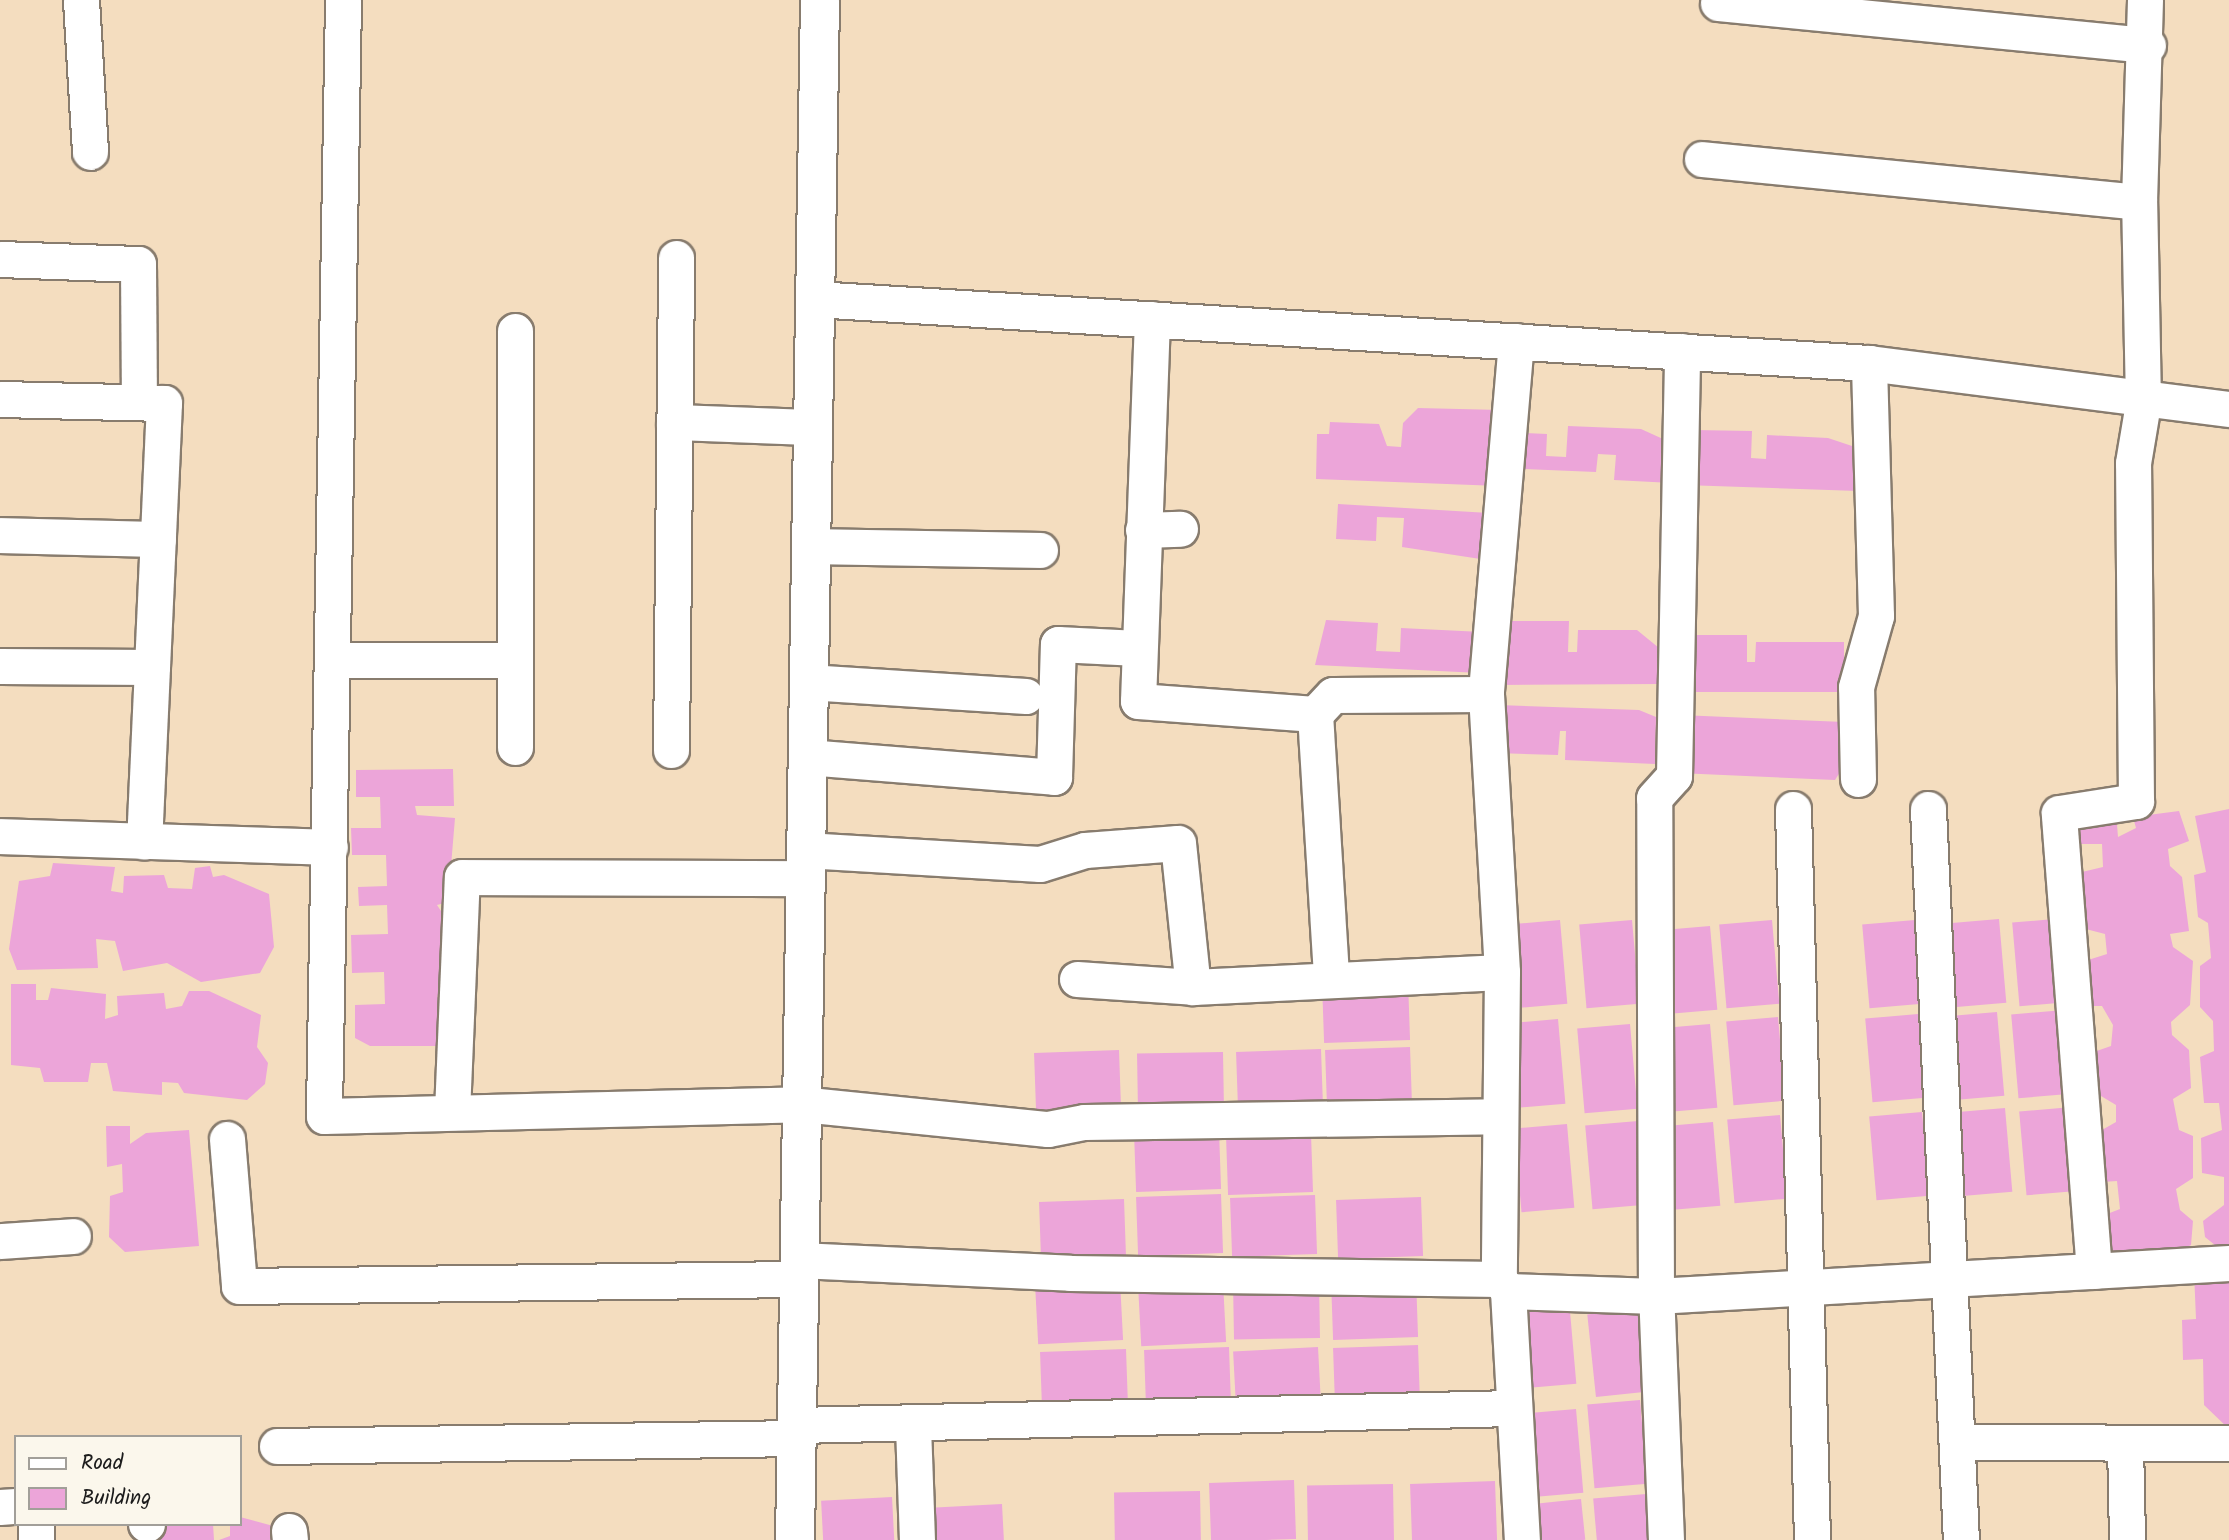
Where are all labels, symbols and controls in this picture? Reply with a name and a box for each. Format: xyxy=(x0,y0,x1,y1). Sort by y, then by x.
legend xyxy=(14,1435,242,1526)
text: Road xyxy=(81,1447,123,1480)
text: Building xyxy=(81,1482,151,1515)

